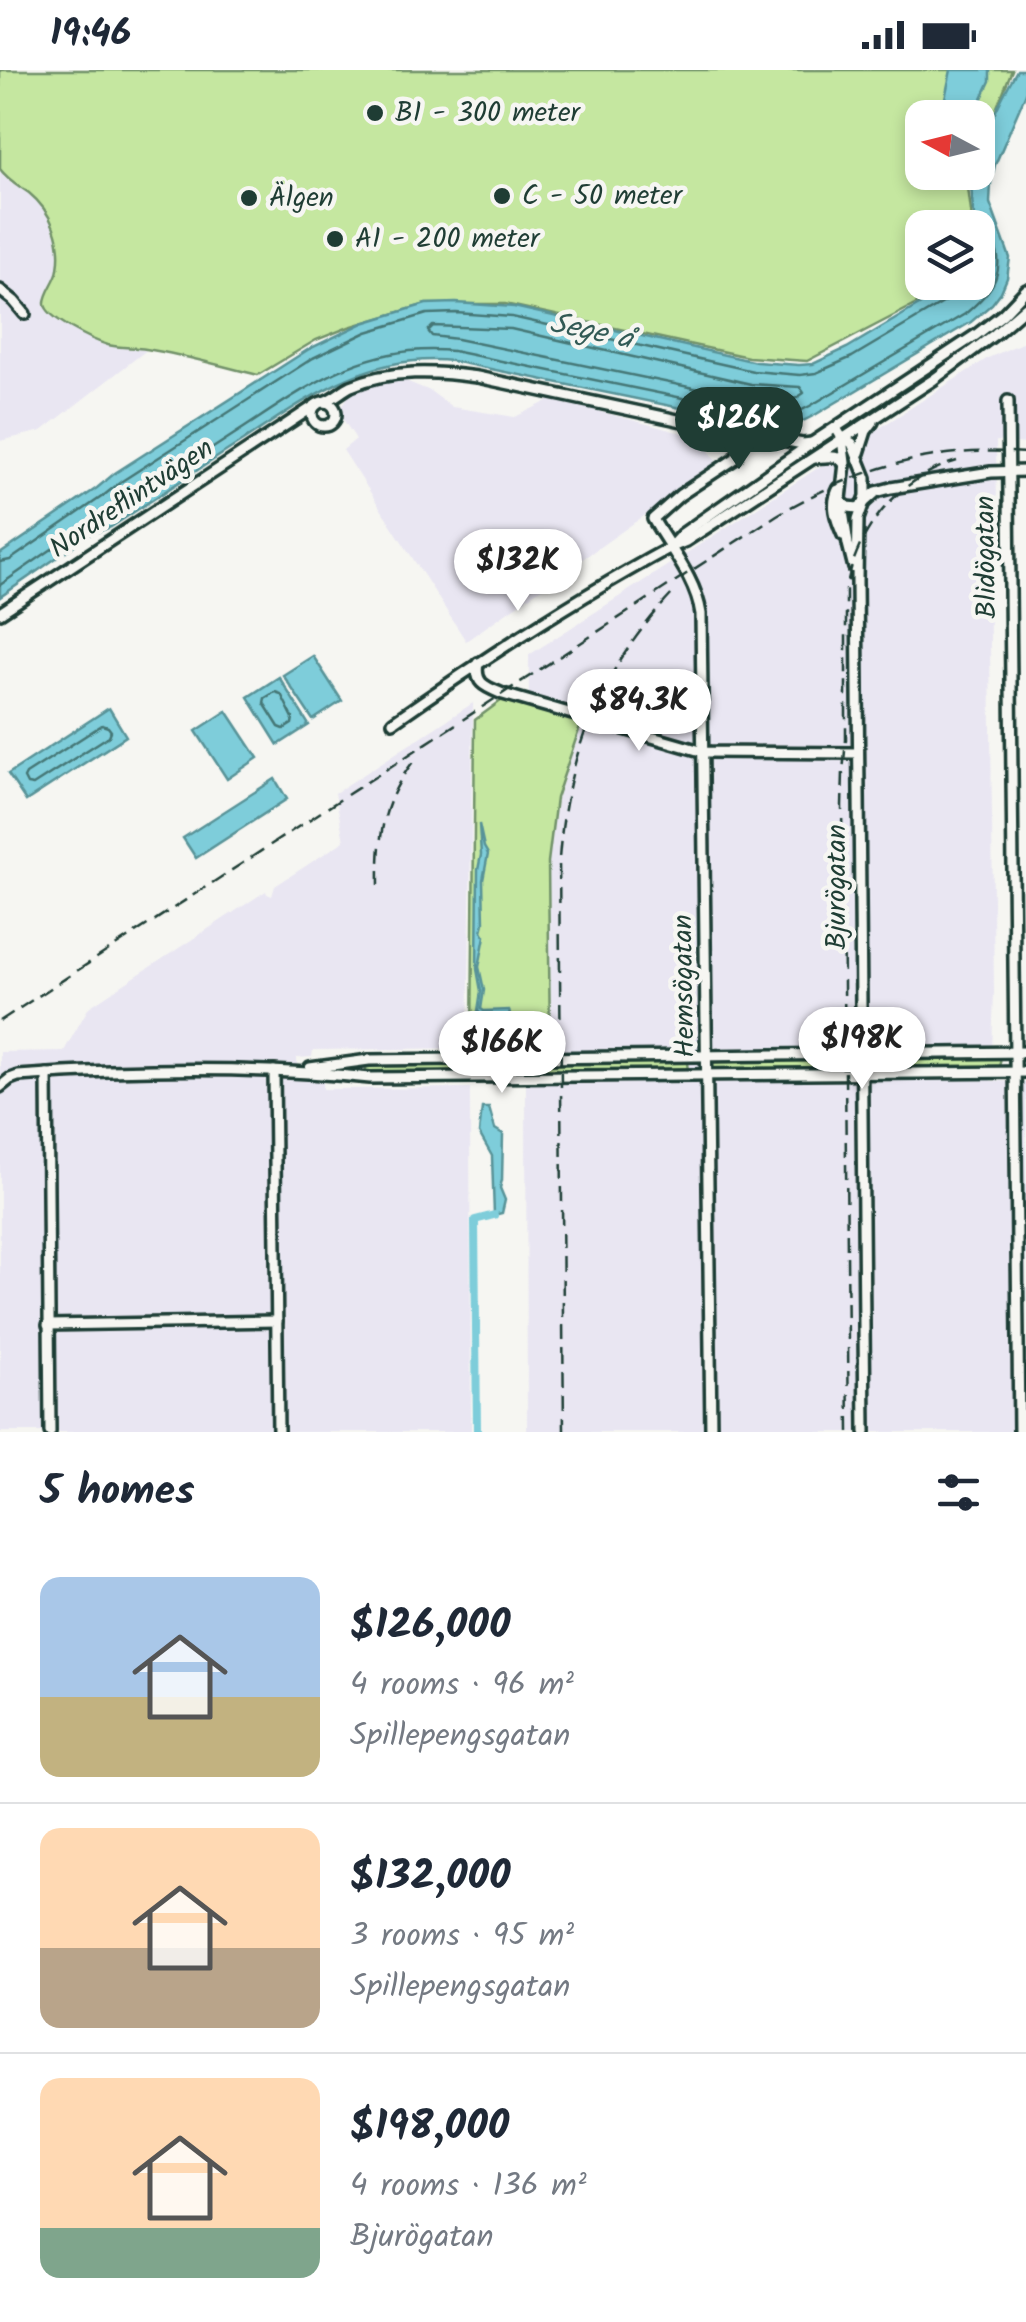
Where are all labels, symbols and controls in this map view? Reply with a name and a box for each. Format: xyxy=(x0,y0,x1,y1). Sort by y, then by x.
text: 19:46 xyxy=(50,5,131,65)
place label: B1 - 300 meter xyxy=(395,91,581,136)
north arrow xyxy=(905,100,995,190)
map controls xyxy=(905,100,995,300)
marker: B1 - 300 meter xyxy=(364,102,386,124)
place label: C - 50 meter xyxy=(522,174,684,219)
place label: Älgen xyxy=(269,176,334,221)
marker: C - 50 meter xyxy=(491,185,513,207)
marker: Älgen xyxy=(238,187,260,209)
button: layers xyxy=(905,210,995,300)
place label: A1 - 200 meter xyxy=(355,217,541,262)
marker: A1 - 200 meter xyxy=(324,228,346,250)
water label: Sege å xyxy=(545,300,642,365)
pin: $126K xyxy=(669,387,809,472)
text: $126K xyxy=(697,394,781,445)
street label: Nordreflintvägen xyxy=(41,427,223,571)
street label: Blidögatan xyxy=(963,495,1011,619)
pin: $132K xyxy=(448,529,588,614)
text: $132K xyxy=(476,536,560,587)
pin: $84.3K xyxy=(558,669,720,754)
text: $84.3K xyxy=(589,676,689,727)
street label: Bjurögatan xyxy=(815,824,860,950)
street label: Hemsögatan xyxy=(661,914,709,1058)
pin: $198K xyxy=(792,1007,932,1092)
pin: $166K xyxy=(432,1011,572,1096)
text: $198K xyxy=(821,1014,903,1065)
text: $166K xyxy=(461,1018,543,1069)
text: 5 homes xyxy=(40,1459,195,1526)
icon: filters xyxy=(931,1465,986,1520)
text: $126,000 xyxy=(350,1593,510,1660)
icon: home xyxy=(120,1617,240,1737)
text: 4 rooms · 96 m² xyxy=(350,1660,574,1711)
text: Spillepengsgatan xyxy=(350,1711,570,1762)
text: $132,000 xyxy=(350,1844,511,1911)
icon: home xyxy=(120,1868,240,1988)
text: 3 rooms · 95 m² xyxy=(350,1911,574,1962)
text: Spillepengsgatan xyxy=(350,1962,570,2013)
text: $198,000 xyxy=(350,2094,509,2161)
icon: home xyxy=(120,2118,240,2238)
text: 4 rooms · 136 m² xyxy=(350,2161,587,2212)
text: Bjurögatan xyxy=(350,2212,494,2263)

